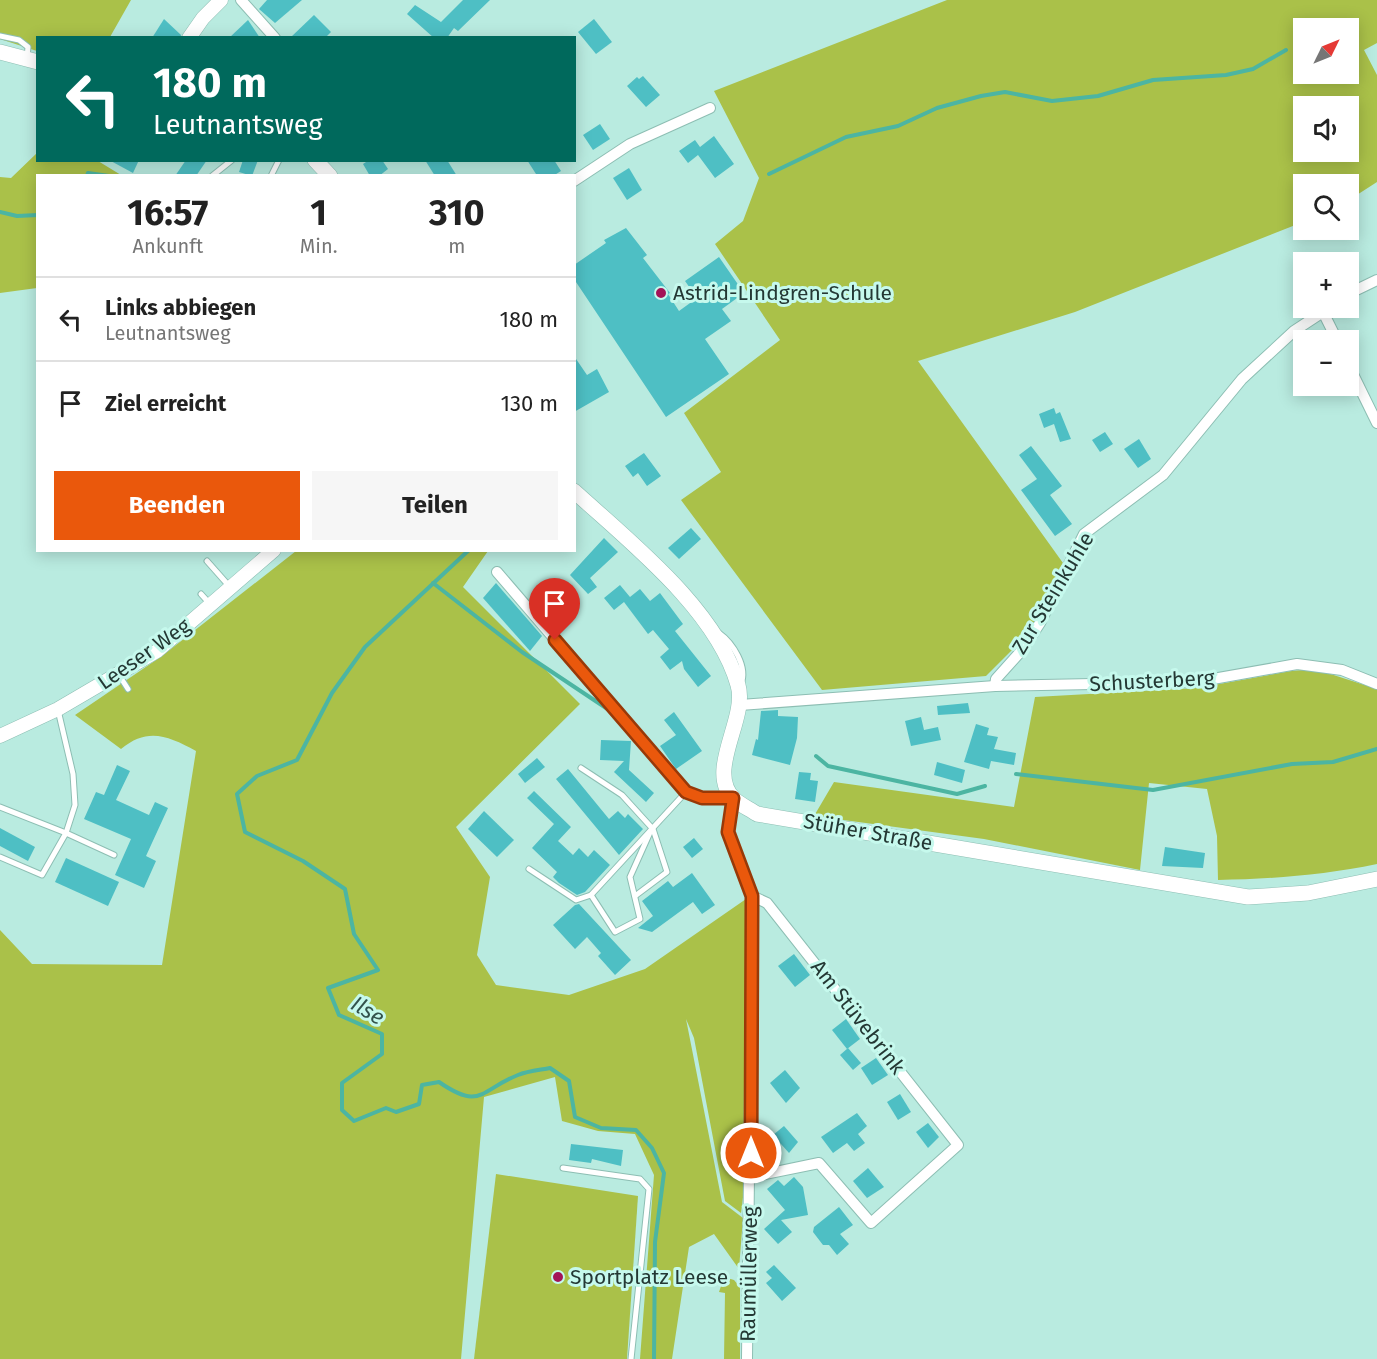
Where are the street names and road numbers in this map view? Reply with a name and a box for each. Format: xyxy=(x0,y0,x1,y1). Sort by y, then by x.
street label: Zur Steinkuhle xyxy=(1006,527,1100,659)
street label: Leeser Weg xyxy=(93,613,195,695)
street label: Schusterberg xyxy=(1089,665,1215,697)
street label: Stüher Straße xyxy=(802,808,934,856)
street label: Am Stüvebrink xyxy=(805,955,911,1080)
street label: Raumüllerweg xyxy=(735,1206,763,1342)

